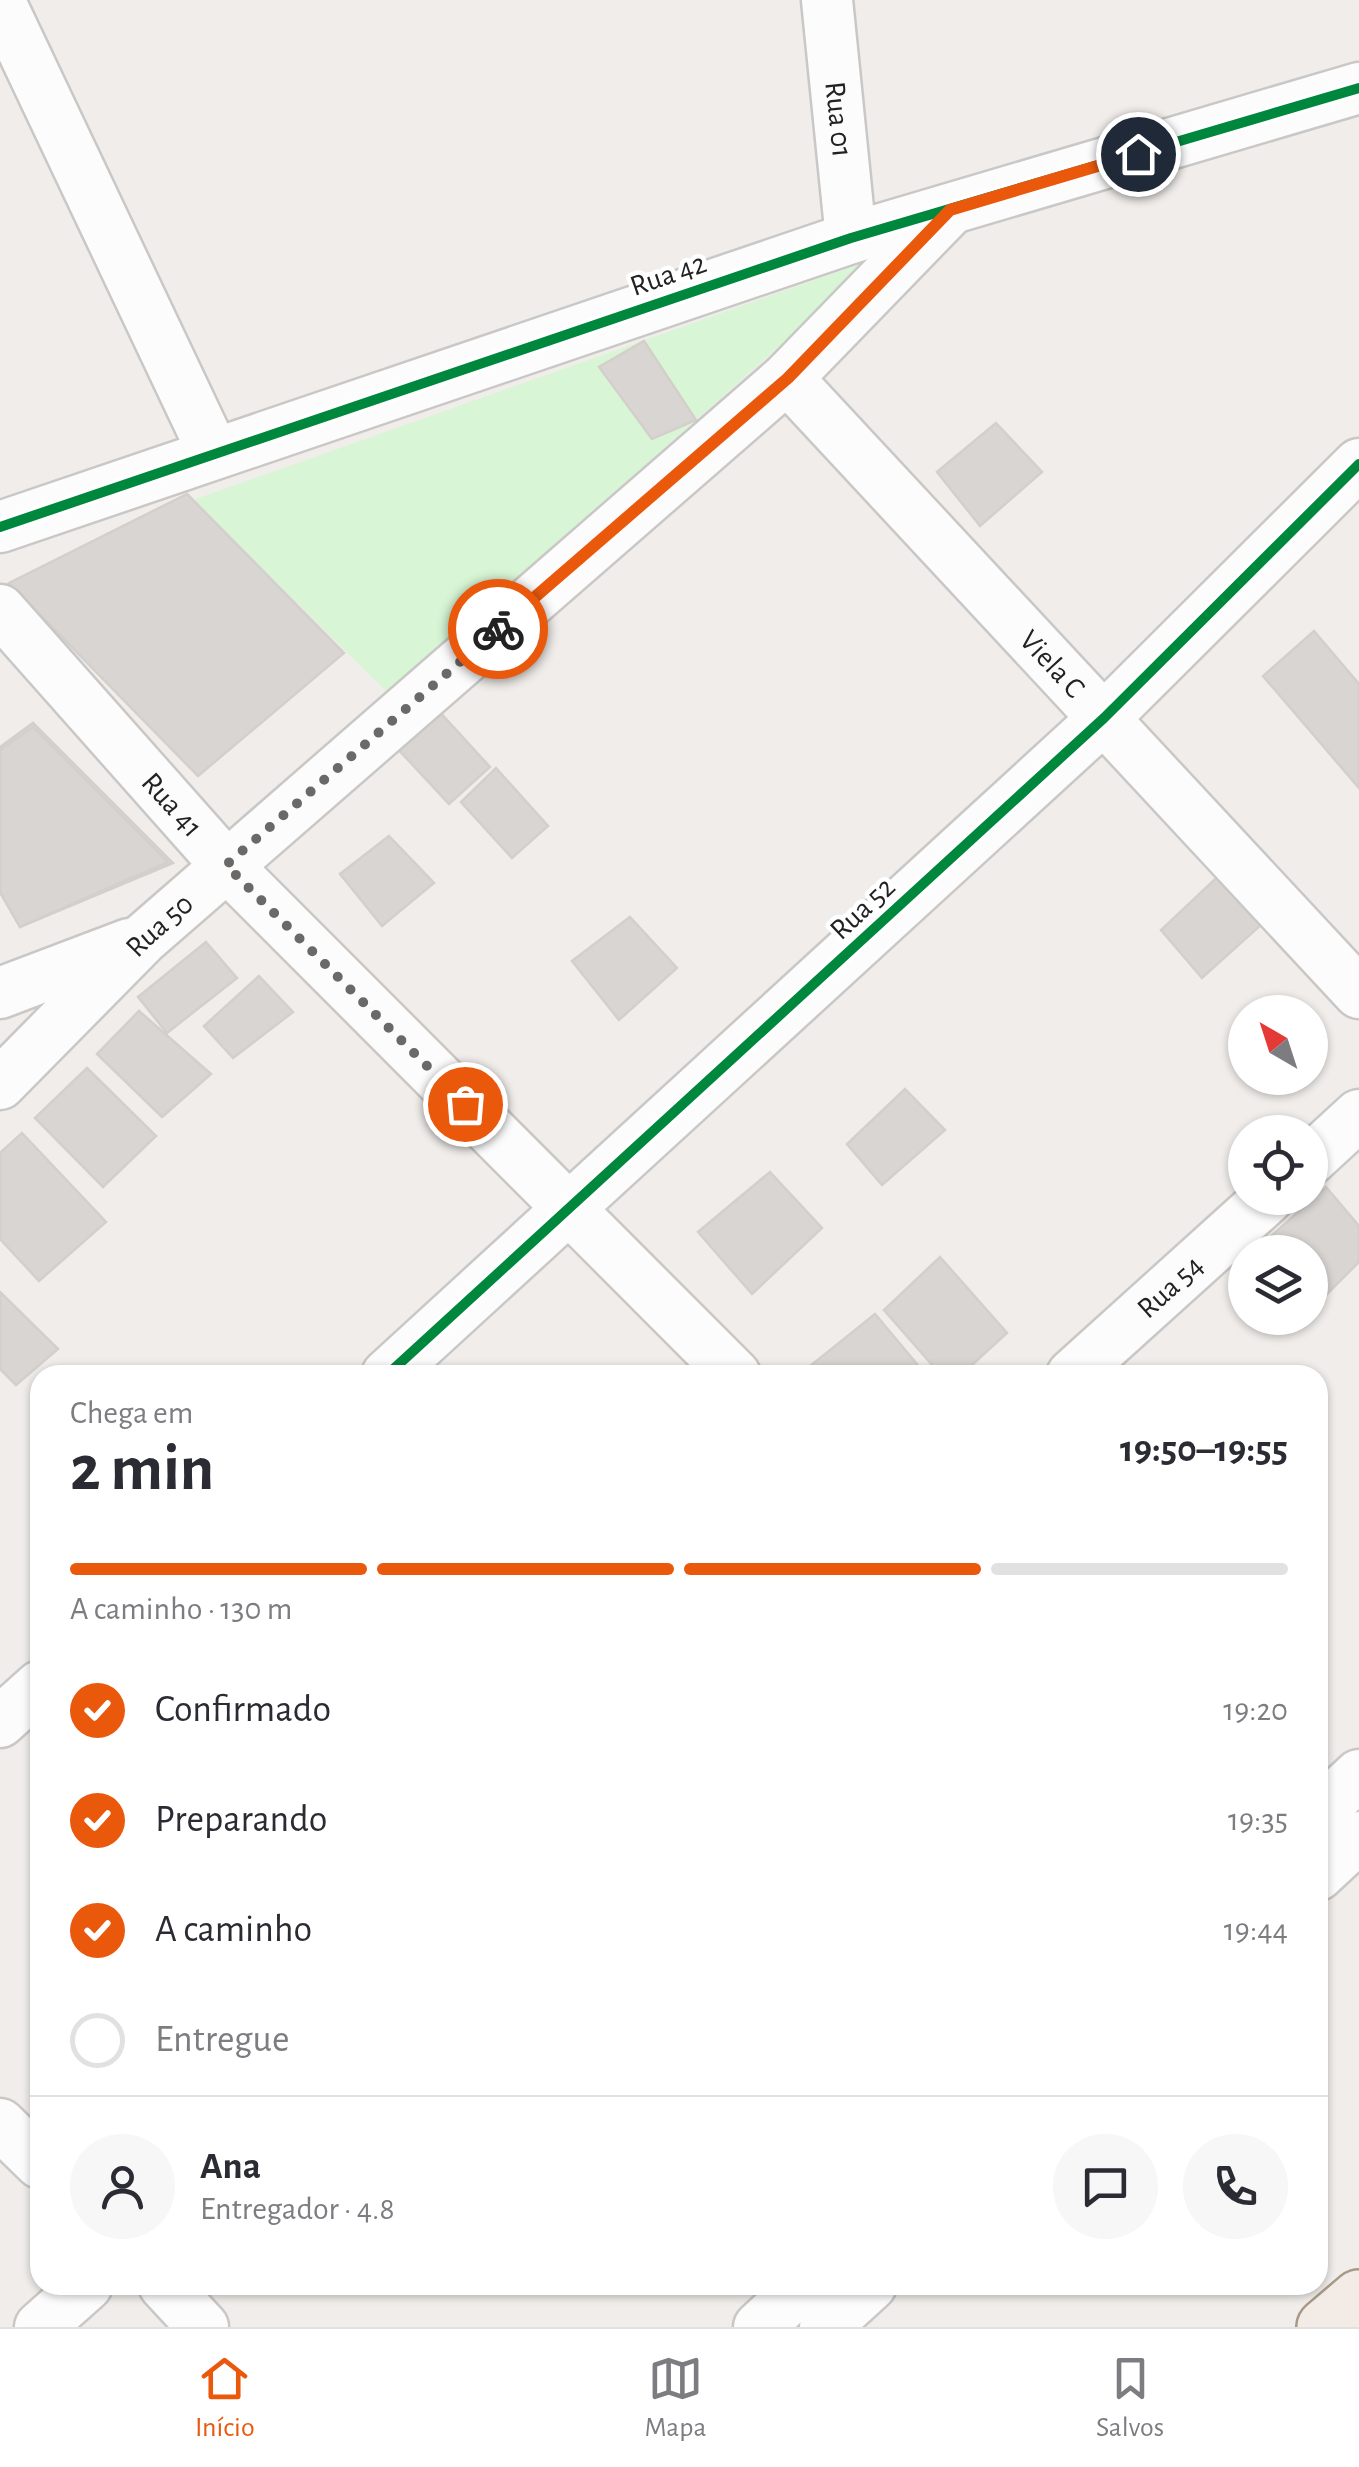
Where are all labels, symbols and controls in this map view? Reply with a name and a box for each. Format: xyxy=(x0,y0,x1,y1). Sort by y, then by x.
street label: Rua 01 xyxy=(819,80,857,159)
pin xyxy=(1096,112,1181,197)
icon: home xyxy=(1111,127,1166,182)
street label: Rua 42 xyxy=(626,248,710,302)
courier xyxy=(448,579,548,679)
icon: bike xyxy=(471,602,526,657)
street label: Viela C xyxy=(1014,625,1090,704)
street label: Rua 41 xyxy=(136,767,208,843)
street label: Rua 52 xyxy=(825,872,901,946)
street label: Rua 50 xyxy=(120,889,199,963)
north arrow xyxy=(1228,995,1328,1095)
map controls xyxy=(1228,995,1328,1335)
pin xyxy=(423,1062,508,1147)
icon: bag xyxy=(438,1077,493,1132)
button: locate xyxy=(1228,1115,1328,1215)
button: layers xyxy=(1228,1235,1328,1335)
street label: Rua 54 xyxy=(1132,1250,1209,1324)
text: Chega em xyxy=(70,1397,193,1429)
text: 19:50–19:55 xyxy=(1120,1431,1288,1469)
text: 2 min xyxy=(70,1437,214,1502)
text: A caminho · 130 m xyxy=(70,1593,292,1625)
icon: check xyxy=(70,1683,125,1738)
text: Confirmado xyxy=(155,1691,331,1729)
text: 19:20 xyxy=(1223,1694,1288,1726)
icon: check xyxy=(70,1793,125,1848)
text: Preparando xyxy=(155,1801,328,1839)
text: 19:35 xyxy=(1228,1804,1288,1836)
icon: check xyxy=(70,1903,125,1958)
text: A caminho xyxy=(155,1911,312,1949)
text: 19:44 xyxy=(1224,1914,1288,1946)
text: Entregue xyxy=(155,2021,289,2059)
button: person xyxy=(70,2134,175,2239)
button: chat xyxy=(1053,2134,1158,2239)
button: phone xyxy=(1183,2134,1288,2239)
text: Ana xyxy=(200,2148,261,2186)
text: Entregador · 4.8 xyxy=(200,2193,395,2225)
tab: Início xyxy=(195,2351,255,2445)
tab: Mapa xyxy=(644,2351,706,2445)
tab: Salvos xyxy=(1096,2351,1164,2445)

